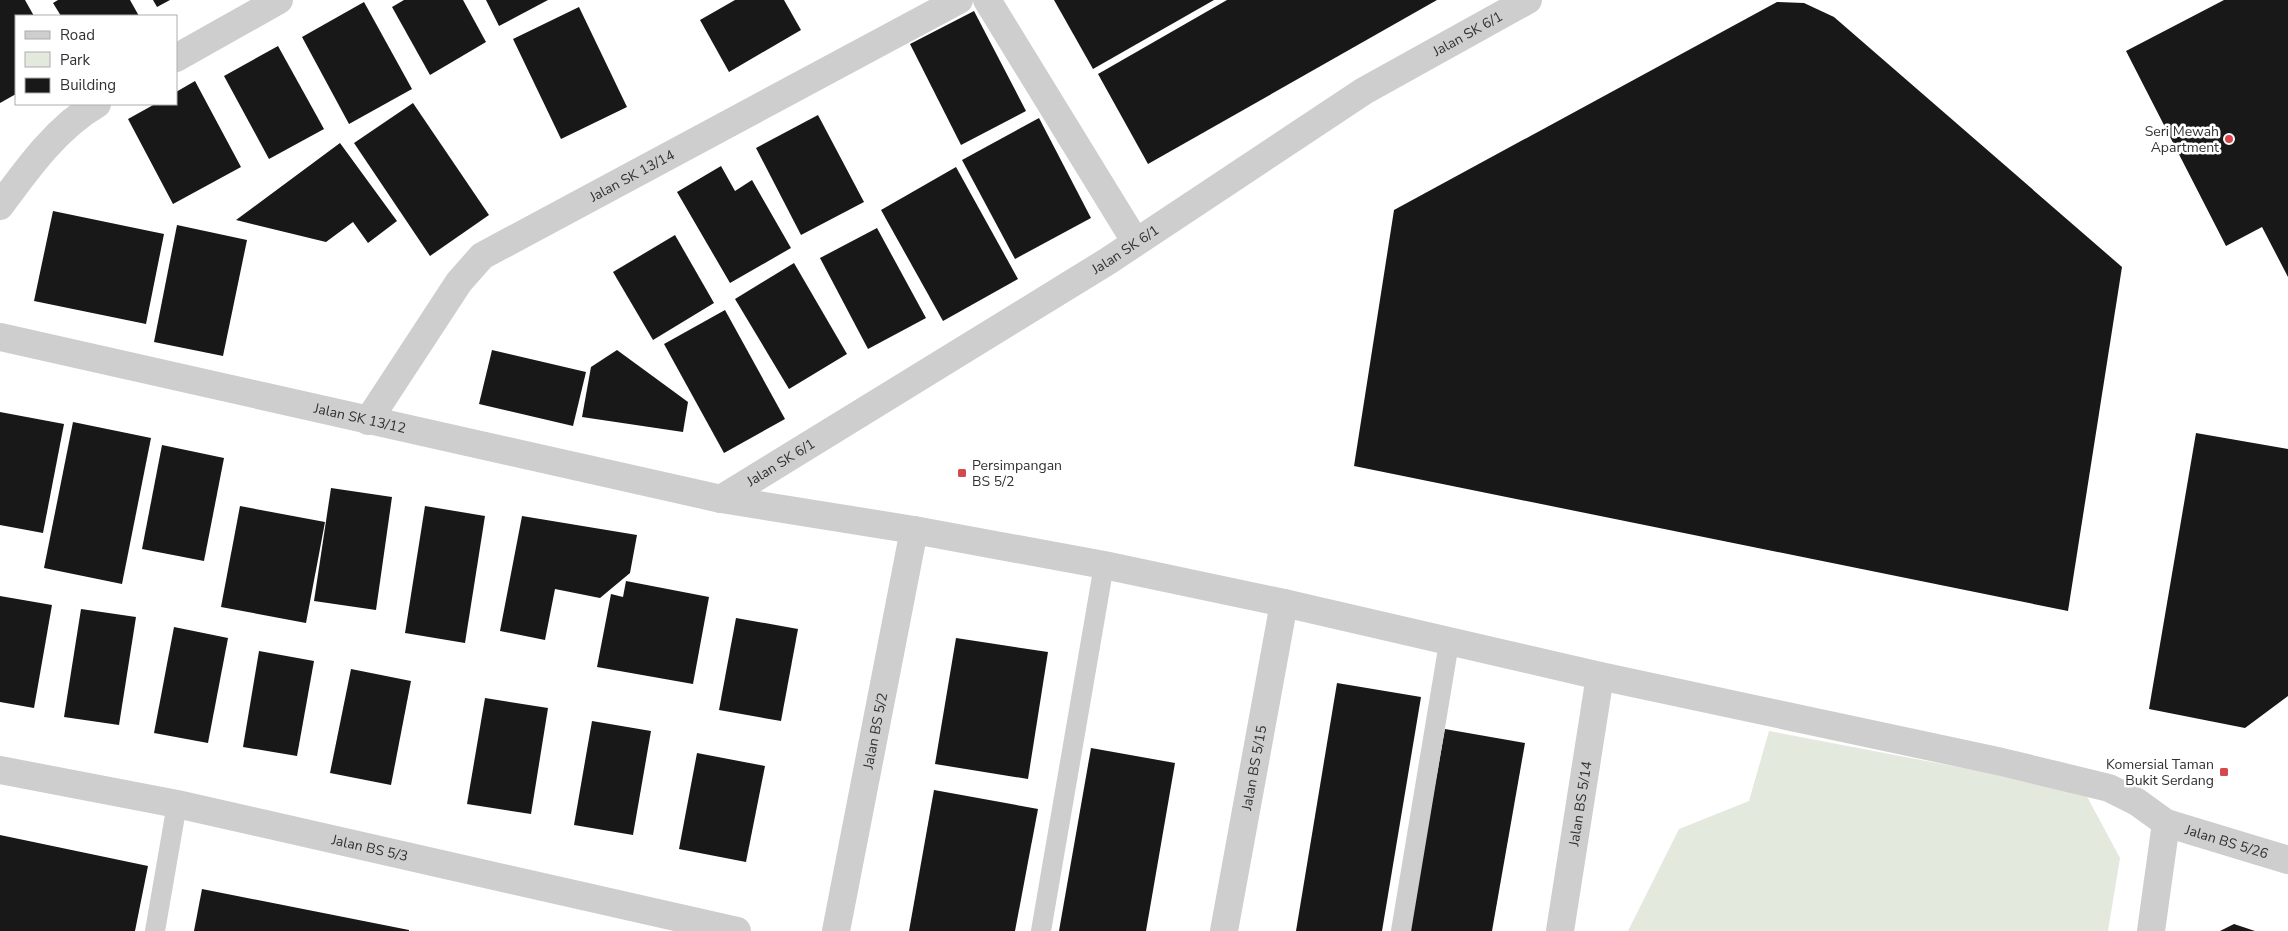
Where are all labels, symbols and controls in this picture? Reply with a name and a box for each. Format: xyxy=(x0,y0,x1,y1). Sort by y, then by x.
street label: Jalan SK 6/1 xyxy=(1429,7,1506,61)
legend xyxy=(15,15,178,105)
text: Road xyxy=(60,25,95,45)
text: Park xyxy=(60,50,90,70)
text: Building xyxy=(60,75,116,95)
place label: Seri Mewah Apartment xyxy=(2145,122,2219,157)
marker: Seri Mewah Apartment xyxy=(2223,133,2235,145)
street label: Jalan SK 13/14 xyxy=(586,145,678,207)
street label: Jalan SK 6/1 xyxy=(1087,221,1163,279)
street label: Jalan SK 13/12 xyxy=(311,399,408,438)
street label: Jalan SK 6/1 xyxy=(742,435,819,491)
place label: Persimpangan BS 5/2 xyxy=(972,456,1062,491)
marker: Persimpangan BS 5/2 xyxy=(956,467,968,479)
street label: Jalan BS 5/2 xyxy=(859,691,892,772)
street label: Jalan BS 5/15 xyxy=(1237,724,1271,813)
place label: Komersial Taman Bukit Serdang xyxy=(2106,755,2214,790)
street label: Jalan BS 5/14 xyxy=(1564,760,1597,849)
marker: Komersial Taman Bukit Serdang xyxy=(2218,766,2230,778)
street label: Jalan BS 5/26 xyxy=(2182,820,2271,864)
street label: Jalan BS 5/3 xyxy=(329,830,410,866)

